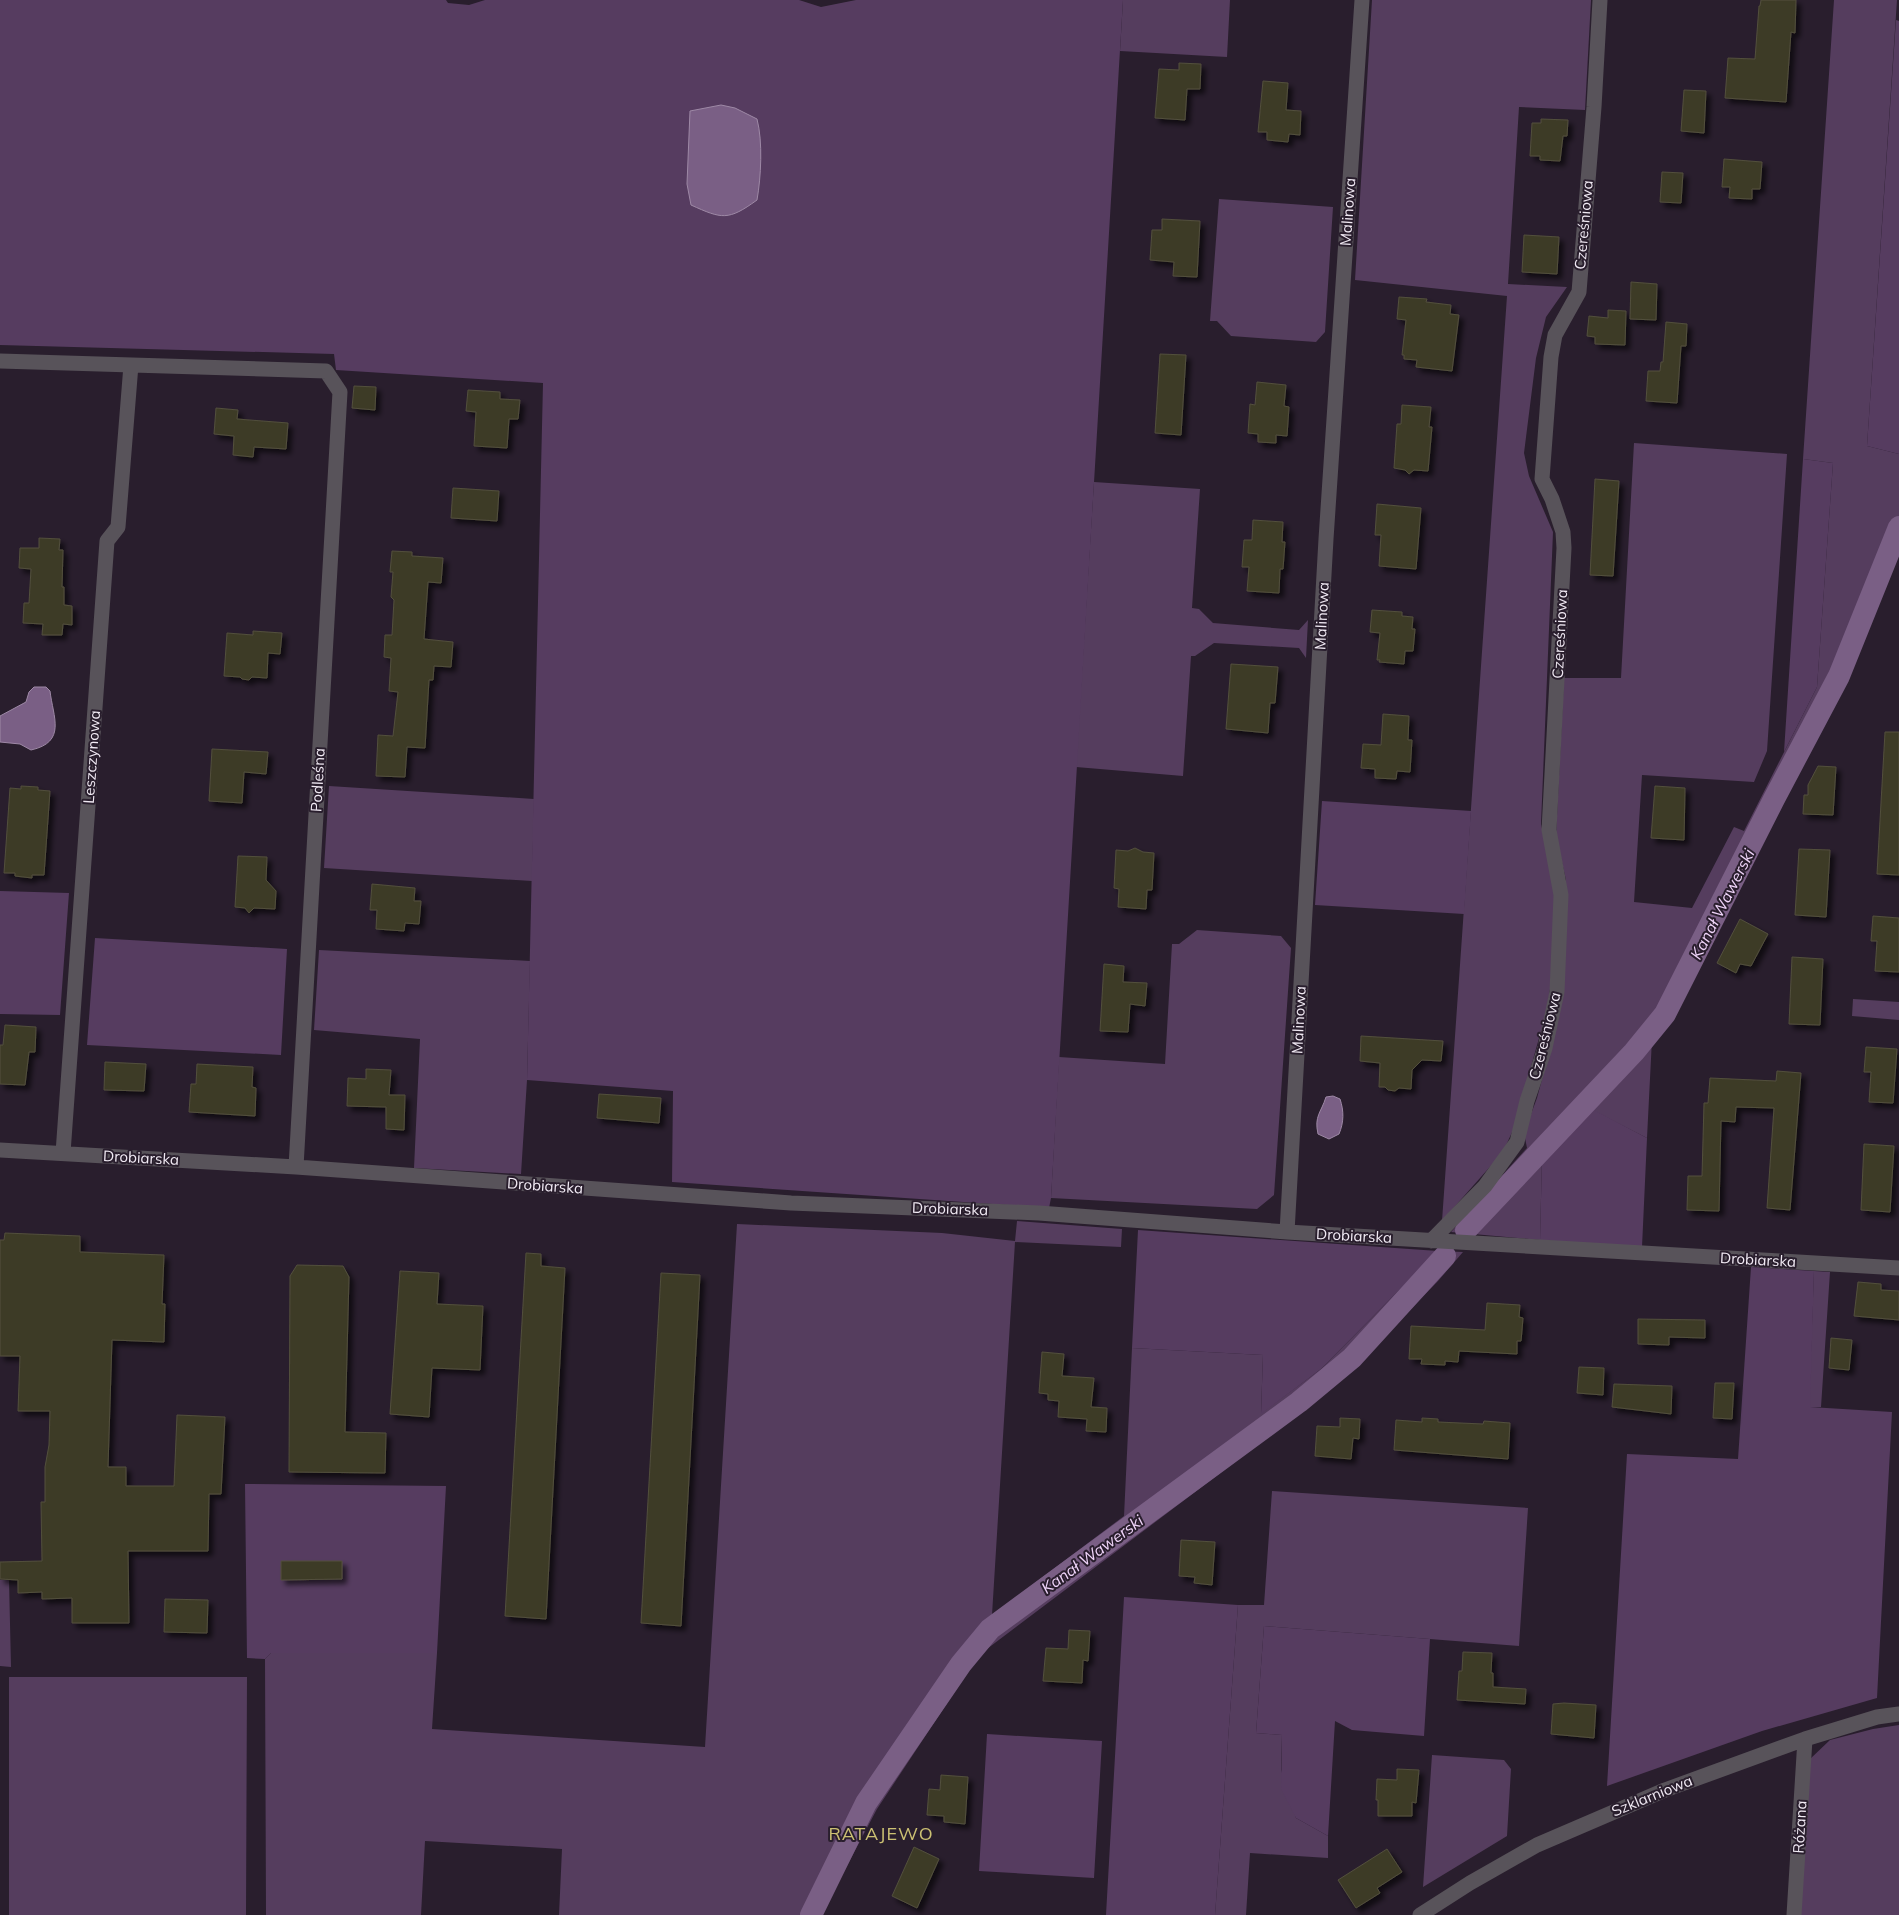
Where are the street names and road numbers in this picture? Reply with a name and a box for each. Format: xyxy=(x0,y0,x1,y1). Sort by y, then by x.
street label: Malinowa xyxy=(1336,177,1359,247)
street label: Czereśniowa xyxy=(1570,180,1597,270)
street label: Malinowa xyxy=(1310,581,1333,650)
street label: Czereśniowa xyxy=(1548,589,1571,679)
street label: Leszczynowa xyxy=(79,710,104,804)
street label: Podleśna xyxy=(306,748,329,812)
street label: Malinowa xyxy=(1287,985,1310,1054)
street label: Czereśniowa xyxy=(1524,990,1565,1082)
street label: Drobiarska xyxy=(103,1146,180,1169)
street label: Drobiarska xyxy=(506,1173,584,1198)
street label: Drobiarska xyxy=(912,1198,988,1219)
street label: Drobiarska xyxy=(1316,1224,1393,1247)
street label: Drobiarska xyxy=(1720,1248,1797,1271)
street label: Szklarniowa xyxy=(1609,1771,1695,1820)
street label: Różana xyxy=(1789,1800,1810,1854)

